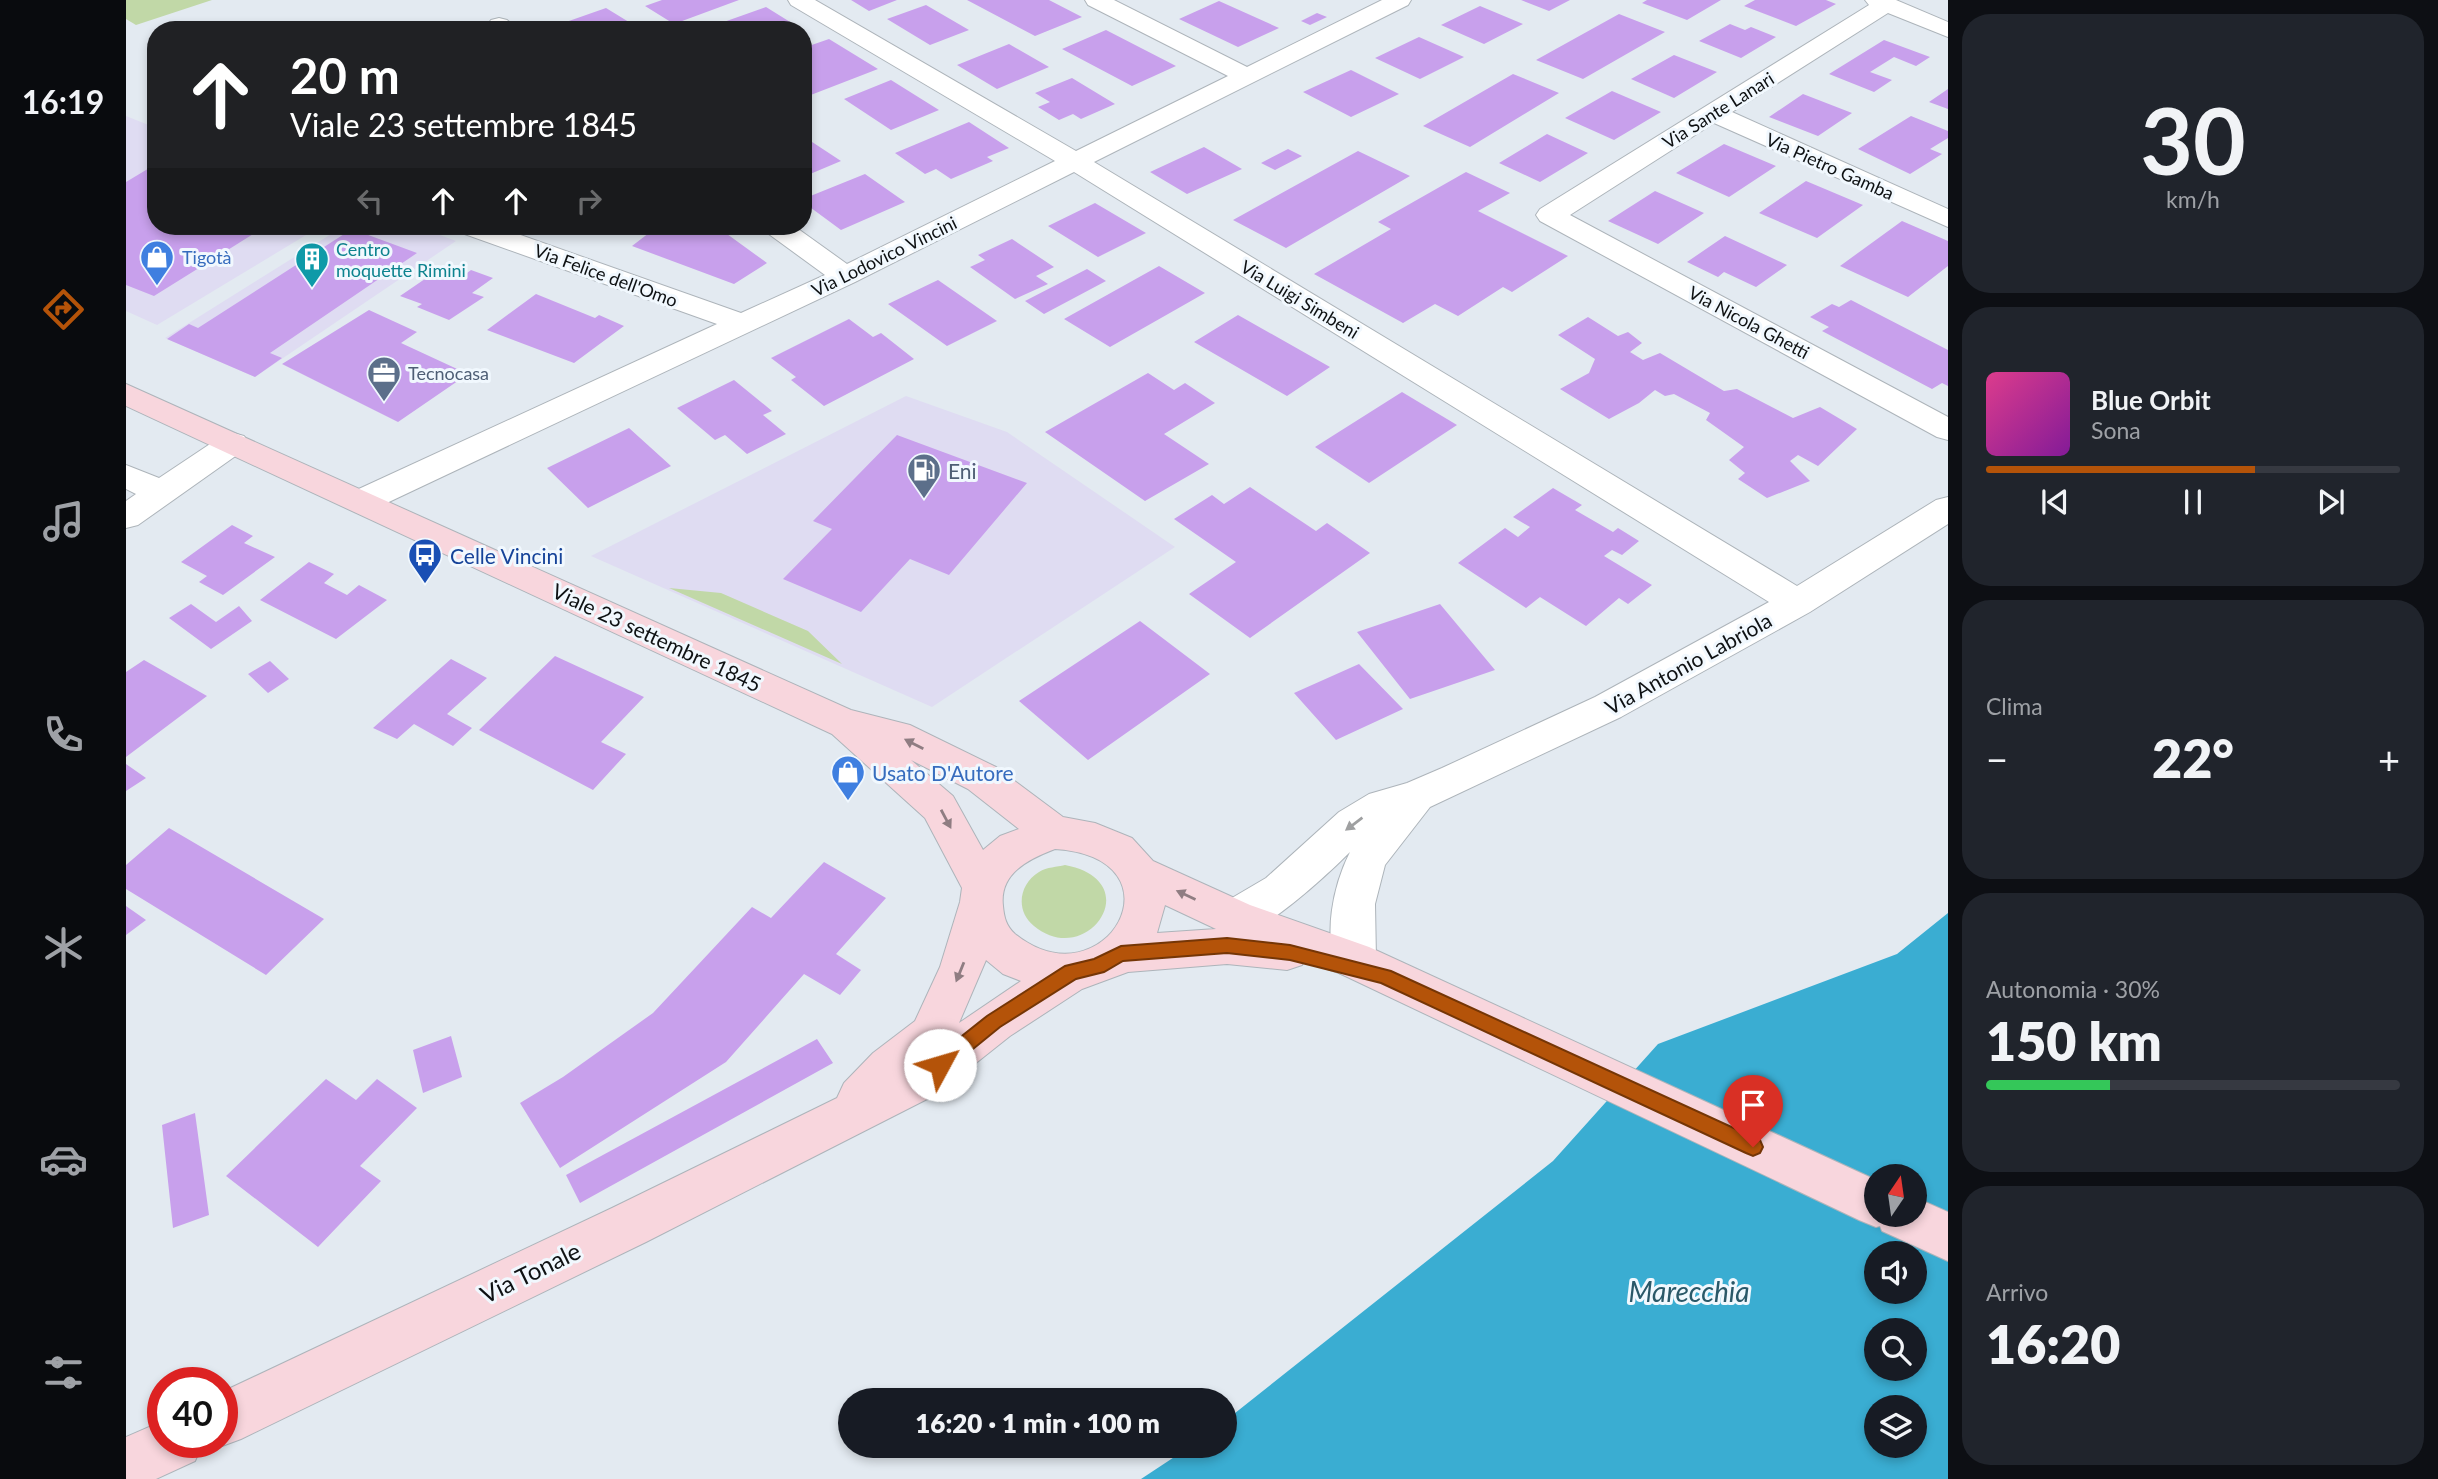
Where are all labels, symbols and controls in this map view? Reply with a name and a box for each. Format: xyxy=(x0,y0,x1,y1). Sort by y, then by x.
text: 20 m xyxy=(290,46,400,104)
icon: ahead xyxy=(175,49,266,140)
street label: Via Sante Lanari xyxy=(1658,67,1778,153)
text: 16:19 xyxy=(22,82,104,121)
text: 30 xyxy=(2140,85,2246,194)
text: Viale 23 settembre 1845 xyxy=(290,105,637,144)
street label: Via Pietro Gamba xyxy=(1763,128,1897,204)
icon: left xyxy=(351,182,389,220)
icon: ahead xyxy=(424,182,462,220)
icon: ahead xyxy=(497,182,535,220)
icon: right xyxy=(570,182,608,220)
text: km/h xyxy=(2166,185,2220,213)
street label: Via Lodovico Vincini xyxy=(808,211,960,301)
shop icon: Tigotà xyxy=(138,238,176,287)
place label: Centro moquette Rimini xyxy=(336,238,466,281)
street label: Via Felice dell'Omo xyxy=(531,239,681,311)
building icon: Centro moquette Rimini xyxy=(293,240,331,289)
place label: Tigotà xyxy=(182,246,232,268)
street label: Via Luigi Simbeni xyxy=(1237,255,1363,343)
street label: Via Nicola Ghetti xyxy=(1685,281,1813,363)
icon: directions xyxy=(39,285,88,334)
office icon: Tecnocasa xyxy=(365,354,403,403)
place label: Tecnocasa xyxy=(408,362,489,384)
text: Blue Orbit xyxy=(2091,384,2211,416)
text: Sona xyxy=(2091,416,2141,444)
fuel station icon: Eni xyxy=(905,451,943,500)
place label: Eni xyxy=(948,458,977,483)
icon: previous xyxy=(2036,483,2074,521)
icon: pause xyxy=(2174,483,2212,521)
icon: next xyxy=(2312,483,2350,521)
icon: music xyxy=(39,497,88,546)
bus stop icon: Celle Vincini xyxy=(406,536,444,585)
place label: Celle Vincini xyxy=(450,543,563,568)
street label: Viale 23 settembre 1845 xyxy=(549,578,765,696)
street label: Via Antonio Labriola xyxy=(1600,607,1776,719)
text: Clima xyxy=(1986,692,2043,720)
icon: phone xyxy=(39,710,88,759)
text: 22° xyxy=(2152,727,2234,789)
text: − xyxy=(1986,736,2008,782)
text: + xyxy=(2378,736,2400,782)
one-way arrow xyxy=(904,739,924,750)
shop icon: Usato D'Autore xyxy=(829,753,867,802)
place label: Usato D'Autore xyxy=(872,760,1014,785)
one-way arrow xyxy=(940,810,952,829)
one-way arrow xyxy=(1346,816,1364,831)
one-way arrow xyxy=(1175,889,1196,900)
icon: climate xyxy=(39,923,88,972)
one-way arrow xyxy=(954,962,965,983)
text: Autonomia · 30% xyxy=(1986,975,2160,1003)
text: 150 km xyxy=(1986,1010,2162,1072)
position arrow xyxy=(903,1028,977,1102)
pin xyxy=(1723,1075,1783,1147)
icon: arrive xyxy=(1734,1086,1772,1124)
icon: car xyxy=(39,1135,88,1184)
north arrow xyxy=(1864,1164,1927,1227)
map controls xyxy=(1864,1164,1927,1458)
street label: Via Tonale xyxy=(475,1235,585,1309)
button: sound xyxy=(1864,1241,1927,1304)
water label: Marecchia xyxy=(1628,1274,1750,1308)
text: Arrivo xyxy=(1986,1278,2048,1306)
text: 16:20 xyxy=(1986,1313,2120,1375)
button: search xyxy=(1864,1318,1927,1381)
icon: filters xyxy=(39,1348,88,1397)
speed limit sign: 40 xyxy=(147,1367,238,1458)
button: layers xyxy=(1864,1395,1927,1458)
text: 16:20 · 1 min · 100 m xyxy=(915,1407,1160,1439)

